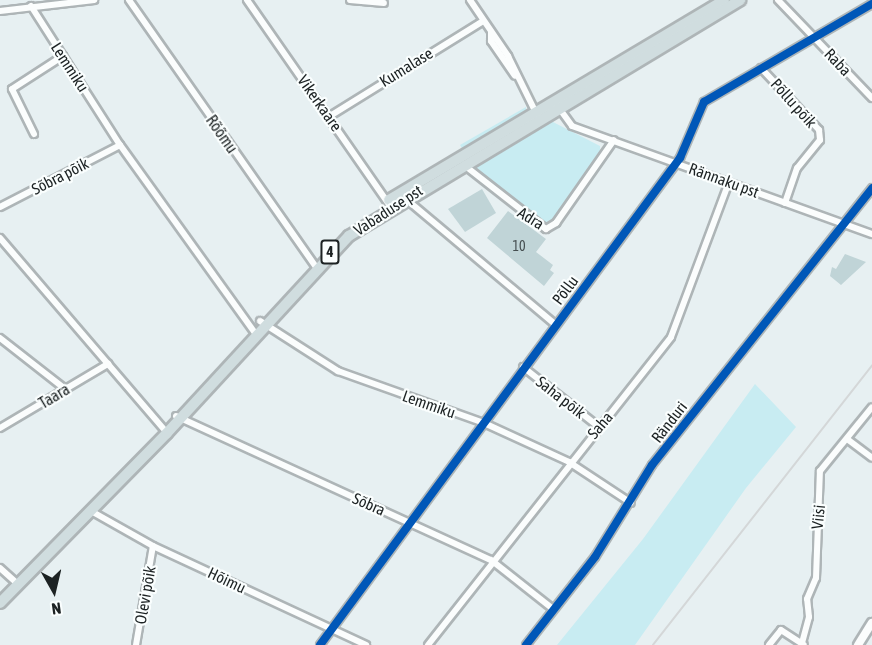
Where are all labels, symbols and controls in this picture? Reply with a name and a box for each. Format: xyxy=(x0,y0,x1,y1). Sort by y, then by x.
street label: Lemmiku xyxy=(47,39,93,95)
street label: Kumalase xyxy=(376,43,436,91)
street label: Raba xyxy=(821,44,855,80)
street label: Vikerkaare xyxy=(294,71,346,135)
street label: Põllu põik xyxy=(767,74,821,132)
street label: Rõõmu xyxy=(202,111,242,157)
street label: Sõbra põik xyxy=(28,153,92,199)
street label: Rännaku pst xyxy=(686,158,762,202)
street label: Vabaduse pst xyxy=(350,181,426,239)
street label: Adra xyxy=(514,203,548,233)
house number: 10 xyxy=(512,238,526,254)
road number: 4 xyxy=(320,240,340,264)
street label: Põllu xyxy=(548,272,582,308)
street label: Saha põik xyxy=(532,372,590,422)
street label: Taara xyxy=(35,379,73,413)
street label: Lemmiku xyxy=(400,386,458,422)
street label: Ränduri xyxy=(647,398,691,446)
street label: Saha xyxy=(583,408,617,442)
street label: Sõbra xyxy=(350,488,388,520)
street label: Viisi xyxy=(807,504,829,530)
north arrow xyxy=(24,561,84,621)
street label: Hõimu xyxy=(205,563,249,597)
street label: Olevi põik xyxy=(130,564,160,626)
text: N xyxy=(51,599,62,618)

